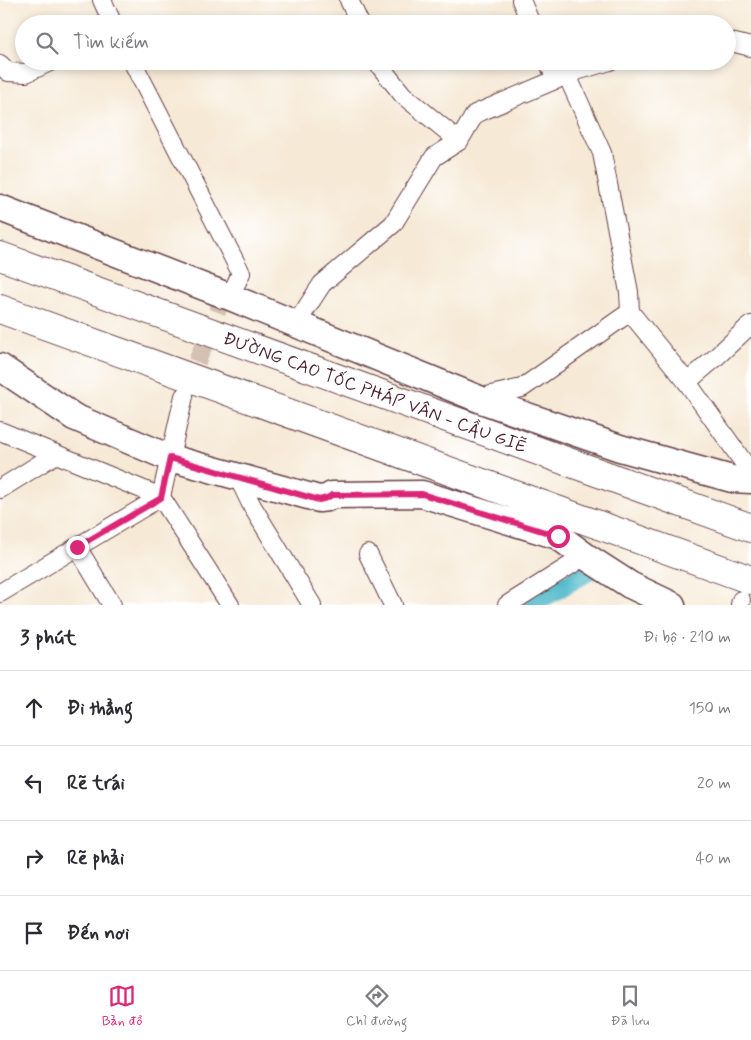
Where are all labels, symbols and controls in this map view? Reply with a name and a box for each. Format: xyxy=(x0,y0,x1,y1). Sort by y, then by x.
search box xyxy=(15,15,736,70)
icon: search xyxy=(33,29,61,57)
text: Tìm kiếm xyxy=(73,30,149,55)
street label: ĐƯỜNG CAO TỐC PHÁP VÂN - CẦU GIẼ xyxy=(220,327,530,459)
route start xyxy=(547,525,570,548)
route end xyxy=(66,536,89,559)
text: 3 phút xyxy=(20,624,76,652)
text: Đi bộ · 210 m xyxy=(643,627,731,648)
icon: ahead xyxy=(20,694,48,722)
text: Đi thẳng xyxy=(67,696,133,721)
text: 150 m xyxy=(689,698,731,719)
icon: left xyxy=(20,769,48,797)
text: Rẽ trái xyxy=(67,771,125,796)
text: 20 m xyxy=(697,773,731,794)
icon: right xyxy=(20,844,48,872)
text: Rẽ phải xyxy=(67,846,124,871)
text: 40 m xyxy=(695,848,731,869)
icon: arrive xyxy=(20,919,48,947)
text: Đến nơi xyxy=(67,921,129,946)
tab: Bản đồ xyxy=(102,982,143,1030)
tab: Chỉ đường xyxy=(346,982,407,1030)
tab: Đã lưu xyxy=(611,982,649,1030)

